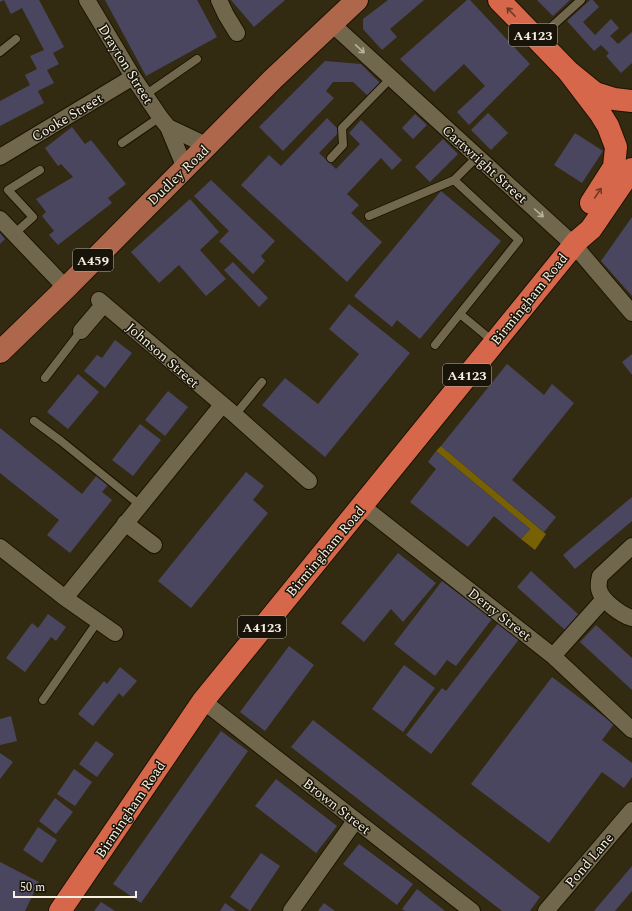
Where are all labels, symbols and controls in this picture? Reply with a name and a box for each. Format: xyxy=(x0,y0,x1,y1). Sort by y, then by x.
one-way arrow xyxy=(506,7,516,17)
street label: Drayton Street xyxy=(93,20,159,108)
road number: A4123 xyxy=(509,24,557,46)
one-way arrow xyxy=(355,45,365,54)
street label: Cooke Street xyxy=(28,88,107,147)
street label: Cartwright Street xyxy=(437,120,532,209)
street label: Dudley Road xyxy=(143,140,214,210)
one-way arrow xyxy=(594,188,602,199)
one-way arrow xyxy=(533,208,543,217)
road number: A459 xyxy=(73,249,113,271)
street label: Birmingham Road xyxy=(486,249,573,350)
street label: Johnson Street xyxy=(121,318,204,393)
road number: A4123 xyxy=(443,364,491,386)
street label: Birmingham Road xyxy=(281,501,370,601)
street label: Derry Street xyxy=(463,583,536,646)
road number: A4123 xyxy=(238,616,286,638)
street label: Birmingham Road xyxy=(90,756,171,862)
street label: Brown Street xyxy=(298,773,375,840)
street label: Pond Lane xyxy=(560,828,619,892)
scale bar xyxy=(14,873,136,899)
text: 50 m xyxy=(20,878,45,897)

